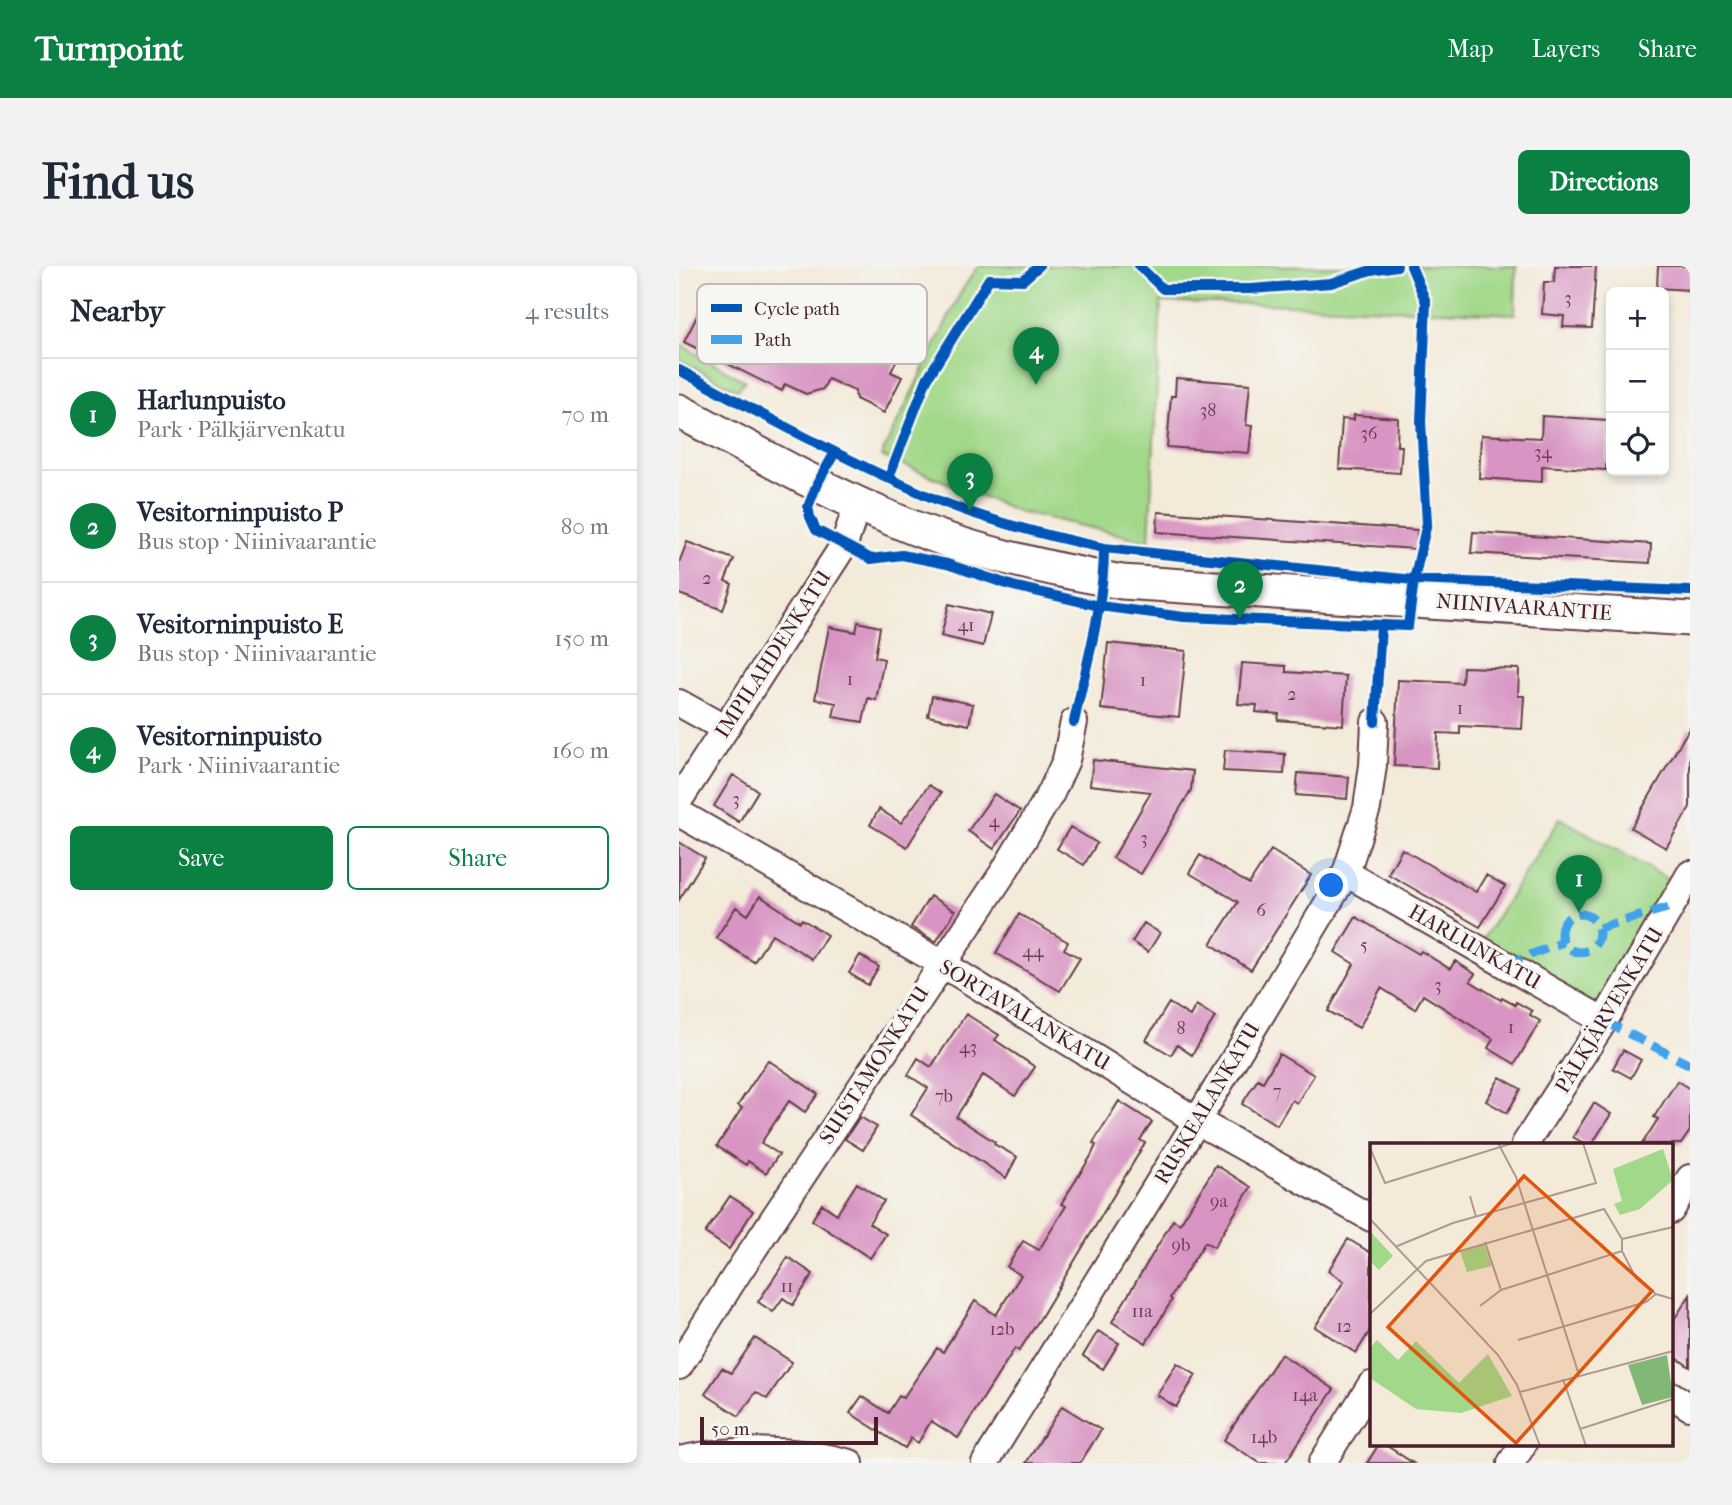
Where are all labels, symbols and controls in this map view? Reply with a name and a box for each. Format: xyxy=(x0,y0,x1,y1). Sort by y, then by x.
text: Turnpoint xyxy=(35,30,183,69)
text: Map xyxy=(1448,35,1494,63)
text: Layers xyxy=(1532,35,1600,63)
text: Share xyxy=(1638,35,1697,63)
button: Directions xyxy=(1518,150,1690,214)
text: Find us xyxy=(42,153,194,211)
legend xyxy=(697,284,927,364)
map controls xyxy=(1606,287,1669,476)
button: + xyxy=(1606,287,1669,350)
house number: 3 xyxy=(1564,288,1572,309)
text: Nearby xyxy=(70,294,165,329)
text: 4 results xyxy=(525,298,609,325)
text: Cycle path xyxy=(754,298,840,320)
pin: 4 xyxy=(1013,327,1059,385)
text: Path xyxy=(754,329,792,351)
button: − xyxy=(1606,350,1669,413)
text: Harlunpuisto xyxy=(137,385,286,416)
house number: 38 xyxy=(1200,400,1216,421)
text: 1 xyxy=(89,401,97,428)
text: 70 m xyxy=(561,401,609,428)
button: locate xyxy=(1606,413,1669,476)
text: Park · Pälkjärvenkatu xyxy=(137,416,346,443)
house number: 36 xyxy=(1360,423,1378,444)
house number: 34 xyxy=(1534,442,1552,463)
pin: 3 xyxy=(947,453,993,511)
text: Vesitorninpuisto P xyxy=(137,497,343,528)
text: 2 xyxy=(87,513,99,540)
text: 80 m xyxy=(561,513,609,540)
text: Bus stop · Niinivaarantie xyxy=(137,528,377,555)
pin: 2 xyxy=(1217,561,1263,619)
street label: IMPILAHDENKATU xyxy=(710,565,836,742)
house number: 2 xyxy=(702,568,712,589)
street label: NIINIVAARANTIE xyxy=(1435,589,1613,625)
text: Vesitorninpuisto E xyxy=(137,609,344,640)
house number: 41 xyxy=(957,615,975,636)
text: 3 xyxy=(88,625,98,652)
text: 150 m xyxy=(554,625,609,652)
text: Bus stop · Niinivaarantie xyxy=(137,640,377,667)
house number: 1 xyxy=(847,669,853,690)
house number: 1 xyxy=(1140,670,1146,691)
house number: 2 xyxy=(1287,684,1297,705)
house number: 1 xyxy=(1457,698,1463,719)
text: Vesitorninpuisto xyxy=(137,721,322,752)
text: 4 xyxy=(86,737,100,764)
text: 160 m xyxy=(552,737,609,764)
text: Park · Niinivaarantie xyxy=(137,752,340,779)
house number: 3 xyxy=(732,789,740,810)
house number: 4 xyxy=(989,811,1000,832)
button: Save xyxy=(70,826,333,890)
button: Share xyxy=(347,826,609,890)
house number: 3 xyxy=(1140,828,1148,849)
pin: 1 xyxy=(1556,855,1602,913)
your location xyxy=(1314,868,1348,902)
street label: HARLUNKATU xyxy=(1405,899,1546,995)
house number: 6 xyxy=(1256,900,1266,921)
street label: PÄLKJÄRVENKATU xyxy=(1550,922,1668,1097)
house number: 5 xyxy=(1360,935,1368,956)
house number: 44 xyxy=(1022,941,1044,962)
street label: SORTAVALANKATU xyxy=(935,954,1115,1076)
house number: 3 xyxy=(1434,975,1442,996)
street label: SUISTAMONKATU xyxy=(814,981,934,1149)
street label: RUSKEALANKATU xyxy=(1149,1017,1265,1188)
house number: 1 xyxy=(1508,1017,1514,1038)
house number: 8 xyxy=(1176,1018,1186,1039)
house number: 43 xyxy=(959,1037,977,1058)
house number: 7 xyxy=(1273,1081,1282,1102)
house number: 7b xyxy=(935,1086,953,1107)
inset map xyxy=(1370,1143,1672,1446)
house number: 9a xyxy=(1210,1191,1229,1212)
house number: 9b xyxy=(1172,1235,1190,1256)
house number: 11 xyxy=(781,1276,793,1297)
house number: 11a xyxy=(1131,1301,1153,1322)
house number: 12 xyxy=(1336,1316,1352,1337)
house number: 12b xyxy=(989,1319,1015,1340)
house number: 14a xyxy=(1292,1385,1318,1406)
scale bar xyxy=(700,1414,879,1446)
text: 50 m xyxy=(711,1418,750,1440)
house number: 14b xyxy=(1251,1427,1277,1448)

